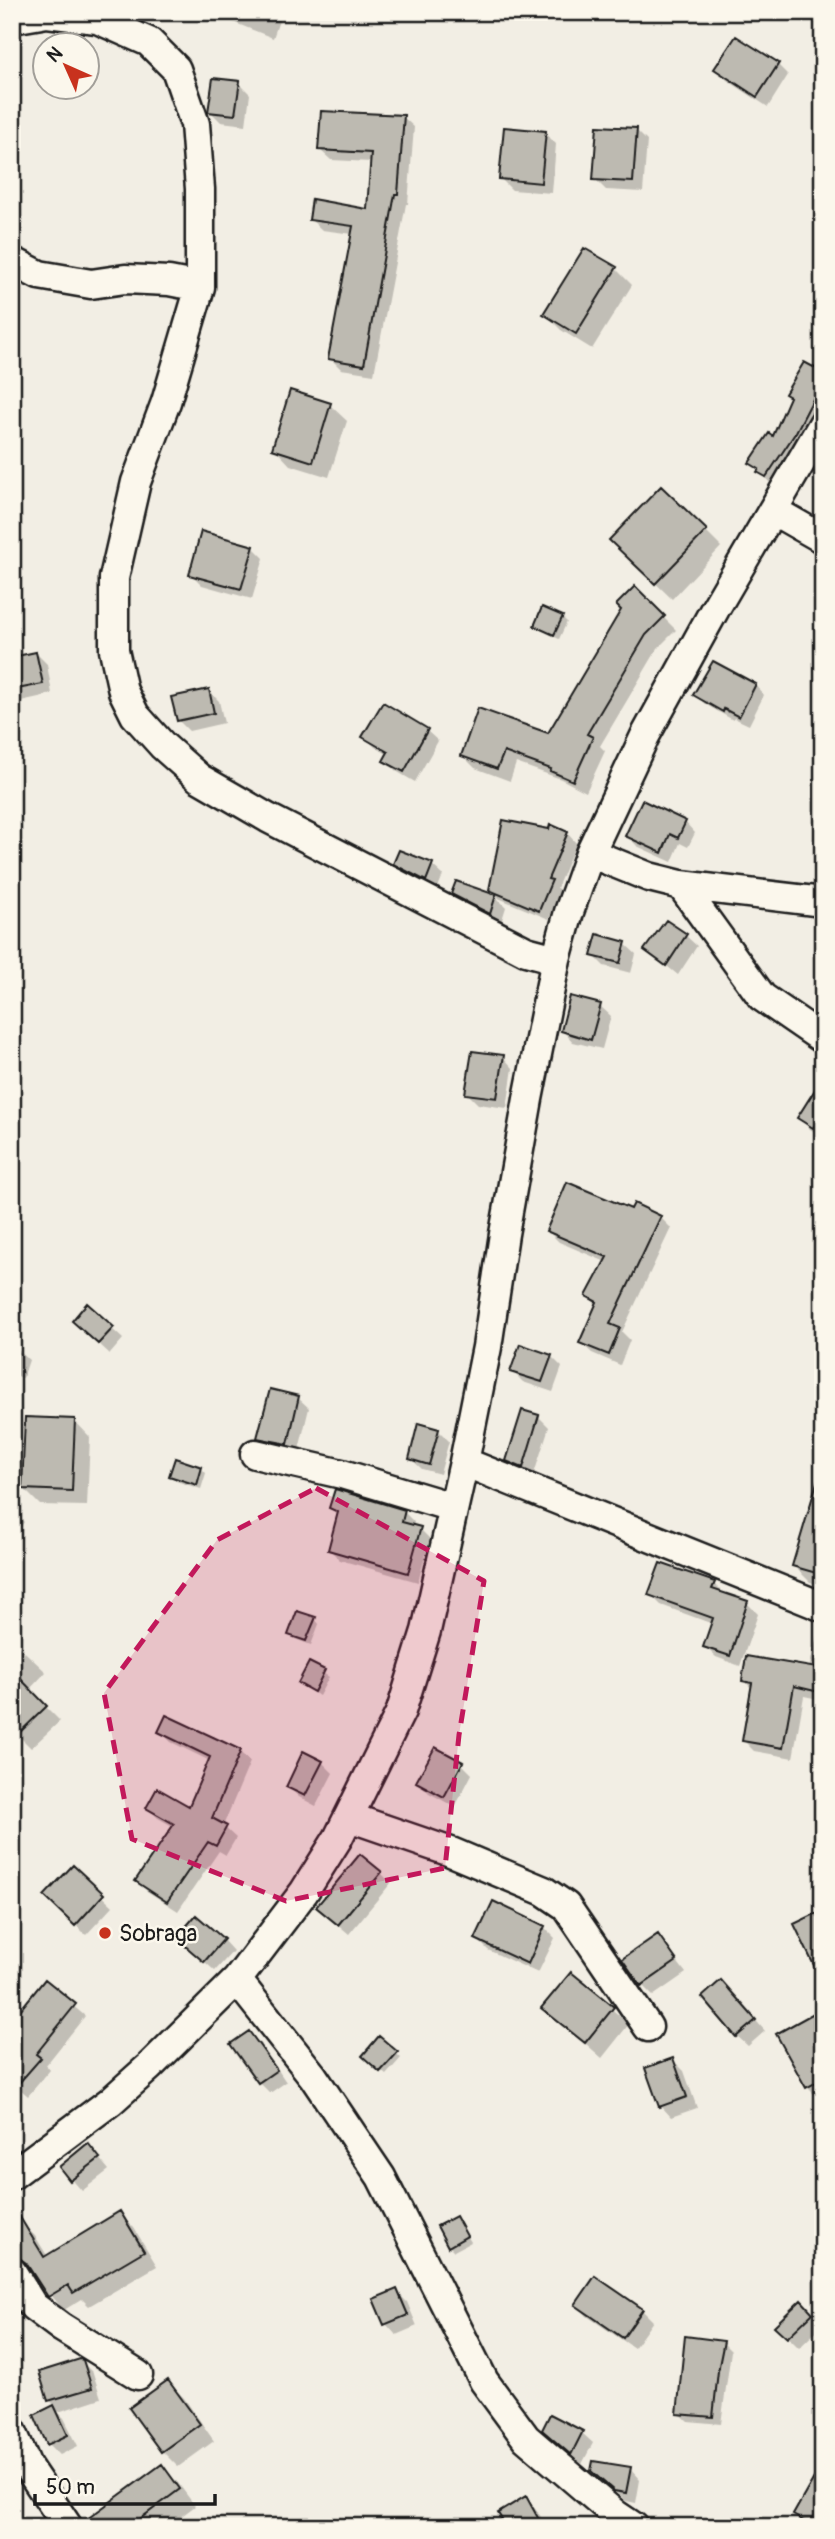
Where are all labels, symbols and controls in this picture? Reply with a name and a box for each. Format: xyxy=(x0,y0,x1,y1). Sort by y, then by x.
north arrow xyxy=(32,32,102,102)
text: N xyxy=(42,42,68,68)
place label: Sobraga xyxy=(119,1919,197,1948)
marker: Sobraga xyxy=(97,1925,113,1941)
scale bar xyxy=(35,2462,215,2506)
text: 50 m xyxy=(46,2474,95,2501)

